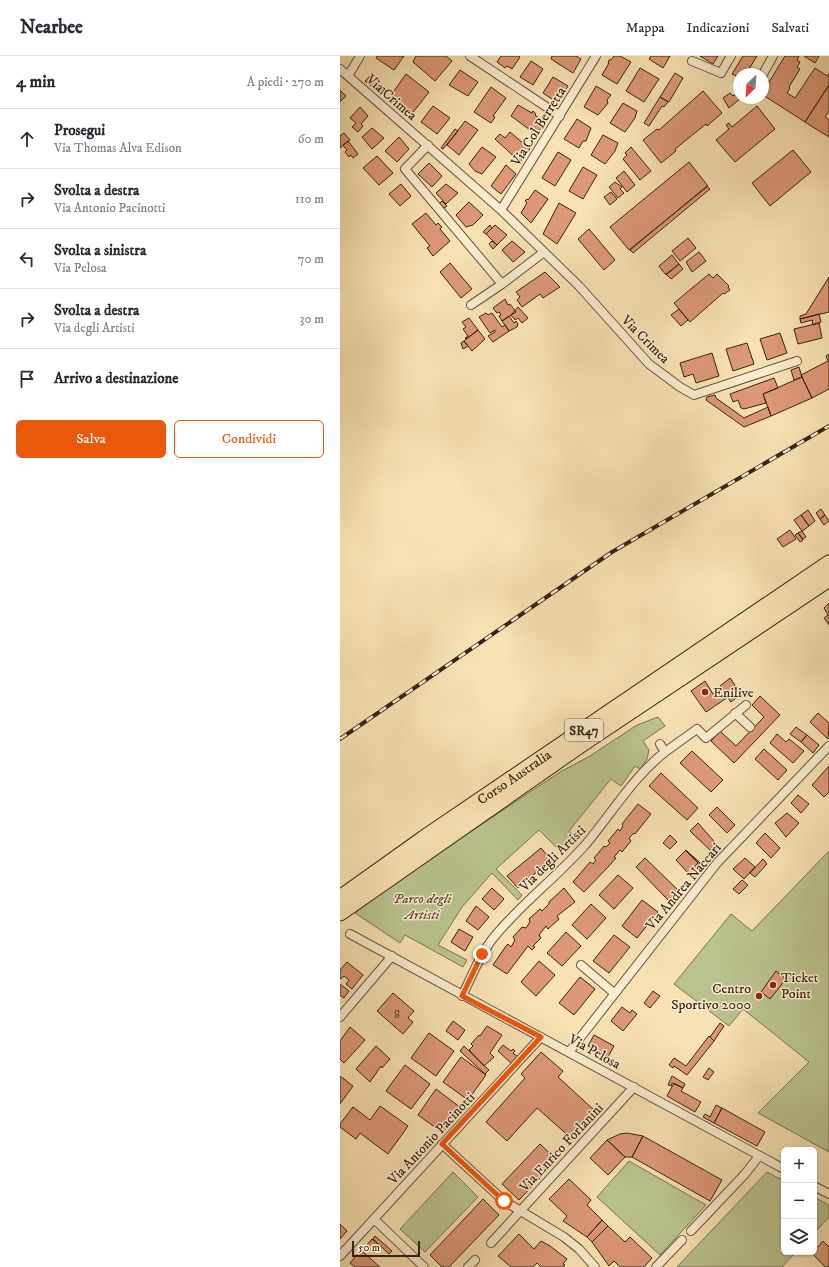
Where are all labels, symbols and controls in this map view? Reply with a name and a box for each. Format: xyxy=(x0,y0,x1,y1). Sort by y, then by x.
text: Nearbee xyxy=(20,16,83,39)
text: Mappa xyxy=(626,19,664,37)
text: Indicazioni xyxy=(686,19,749,37)
text: Salvati xyxy=(771,19,809,37)
north arrow xyxy=(733,68,769,104)
street label: Via Crimea xyxy=(361,70,421,125)
text: 4 min xyxy=(16,71,55,93)
text: A piedi · 270 m xyxy=(247,74,324,90)
street label: Via Col Berretta xyxy=(507,83,570,170)
text: Prosegui xyxy=(54,121,105,140)
icon: ahead xyxy=(16,128,38,150)
text: 60 m xyxy=(298,131,324,147)
text: Via Thomas Alva Edison xyxy=(54,140,182,156)
text: Svolta a destra xyxy=(54,181,139,200)
icon: right xyxy=(16,188,38,210)
text: 110 m xyxy=(295,191,324,207)
text: Via Antonio Pacinotti xyxy=(54,200,165,216)
text: Svolta a sinistra xyxy=(54,241,146,260)
icon: left xyxy=(16,248,38,270)
text: 70 m xyxy=(298,251,324,267)
text: Via Pelosa xyxy=(54,260,107,276)
text: Svolta a destra xyxy=(54,301,139,320)
icon: right xyxy=(16,308,38,330)
text: 30 m xyxy=(300,311,324,327)
street label: Via Crimea xyxy=(616,311,673,368)
text: Via degli Artisti xyxy=(54,320,135,336)
icon: arrive xyxy=(16,368,38,390)
text: Arrivo a destinazione xyxy=(54,369,178,388)
button: Salva xyxy=(16,420,166,458)
button: Condividi xyxy=(174,420,324,458)
place label: Enilive xyxy=(713,684,754,702)
marker: Enilive xyxy=(700,687,710,697)
road number: SR47 xyxy=(565,719,603,741)
street label: Corso Australia xyxy=(474,746,555,809)
street label: Via degli Artisti xyxy=(515,821,590,896)
street label: Via Andrea Naccari xyxy=(641,839,726,935)
park label: Parco degli Artisti xyxy=(393,890,453,924)
route end xyxy=(473,945,491,963)
place label: Ticket Point xyxy=(781,969,819,1003)
place label: Centro Sportivo 2000 xyxy=(671,980,751,1014)
marker: Ticket Point xyxy=(768,980,778,990)
marker: Centro Sportivo 2000 xyxy=(754,991,764,1001)
house number: 8 xyxy=(394,1007,400,1022)
street label: Via Pelosa xyxy=(565,1030,624,1073)
street label: Via Antonio Pacinotti xyxy=(384,1088,479,1189)
street label: Via Enrico Forlanini xyxy=(515,1099,608,1197)
map controls xyxy=(781,1147,817,1255)
button: + xyxy=(781,1147,817,1183)
button: − xyxy=(781,1183,817,1219)
route start xyxy=(495,1192,513,1210)
button: layers xyxy=(781,1219,817,1255)
scale bar xyxy=(352,1239,420,1258)
text: 50 m xyxy=(358,1241,380,1255)

